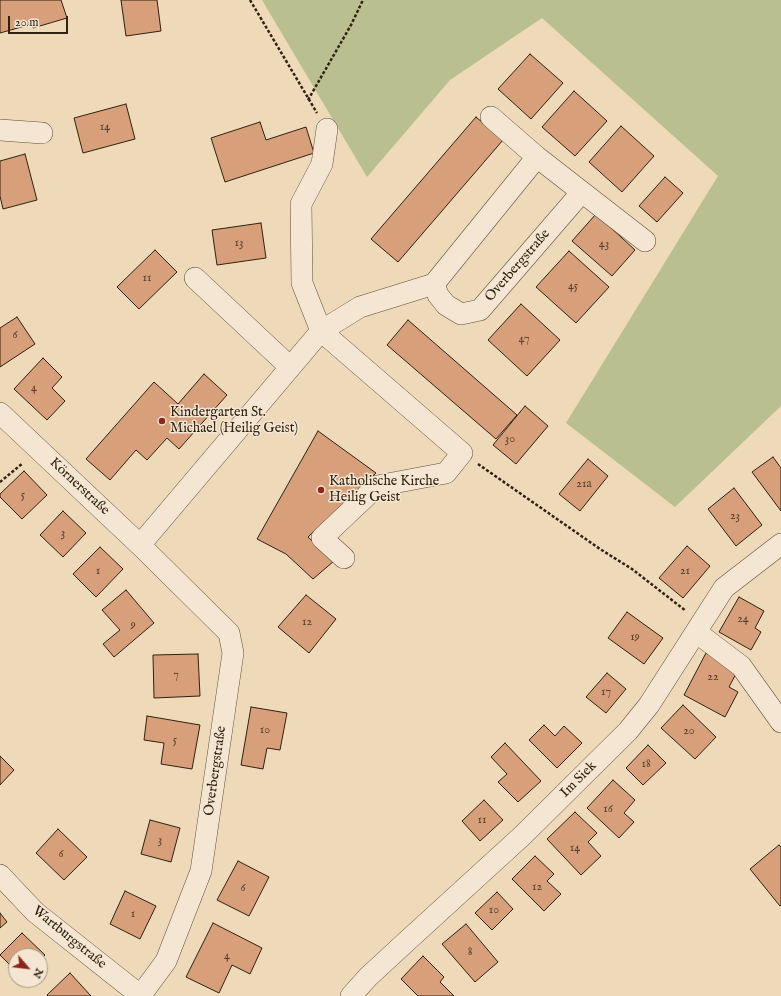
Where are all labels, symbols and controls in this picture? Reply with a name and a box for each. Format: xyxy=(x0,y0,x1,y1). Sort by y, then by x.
scale bar xyxy=(10,8,70,34)
text: 20 m xyxy=(15,15,38,30)
house number: 14 xyxy=(100,121,110,135)
street label: Overbergstraße xyxy=(482,226,554,306)
house number: 13 xyxy=(235,237,243,251)
house number: 43 xyxy=(599,238,609,252)
house number: 11 xyxy=(143,272,151,286)
house number: 45 xyxy=(568,280,578,294)
house number: 6 xyxy=(12,329,18,343)
house number: 47 xyxy=(518,333,530,347)
house number: 4 xyxy=(31,382,37,396)
place label: Kindergarten St. Michael (Heilig Geist) xyxy=(170,405,298,438)
marker: Kindergarten St. Michael (Heilig Geist) xyxy=(157,416,167,426)
house number: 30 xyxy=(505,433,515,447)
street label: Körnerstraße xyxy=(45,455,113,519)
place label: Katholische Kirche Heilig Geist xyxy=(329,474,439,506)
house number: 21a xyxy=(576,478,592,492)
marker: Katholische Kirche Heilig Geist xyxy=(316,485,326,495)
house number: 5 xyxy=(21,489,25,503)
house number: 23 xyxy=(730,510,740,524)
house number: 3 xyxy=(61,527,65,541)
house number: 1 xyxy=(96,565,100,579)
house number: 21 xyxy=(680,565,690,579)
house number: 24 xyxy=(737,613,749,627)
house number: 12 xyxy=(302,616,312,630)
house number: 9 xyxy=(130,619,136,633)
house number: 19 xyxy=(630,631,640,645)
house number: 7 xyxy=(173,669,179,683)
house number: 22 xyxy=(707,671,719,685)
house number: 17 xyxy=(601,686,611,700)
house number: 10 xyxy=(260,724,270,738)
street label: Overbergstraße xyxy=(201,725,231,817)
house number: 20 xyxy=(683,725,695,739)
house number: 5 xyxy=(173,734,177,748)
street label: Im Siek xyxy=(557,758,601,802)
house number: 18 xyxy=(641,758,651,772)
house number: 16 xyxy=(603,803,613,817)
house number: 11 xyxy=(478,814,486,828)
house number: 3 xyxy=(158,834,162,848)
house number: 14 xyxy=(570,842,580,856)
house number: 6 xyxy=(58,848,64,862)
house number: 12 xyxy=(532,881,542,895)
house number: 6 xyxy=(240,882,246,896)
street label: Wartburgstraße xyxy=(29,903,109,973)
house number: 10 xyxy=(489,904,499,918)
house number: 1 xyxy=(131,908,135,922)
house number: 8 xyxy=(468,946,472,960)
north arrow xyxy=(8,948,48,988)
house number: 4 xyxy=(224,950,230,964)
text: N xyxy=(29,966,46,981)

